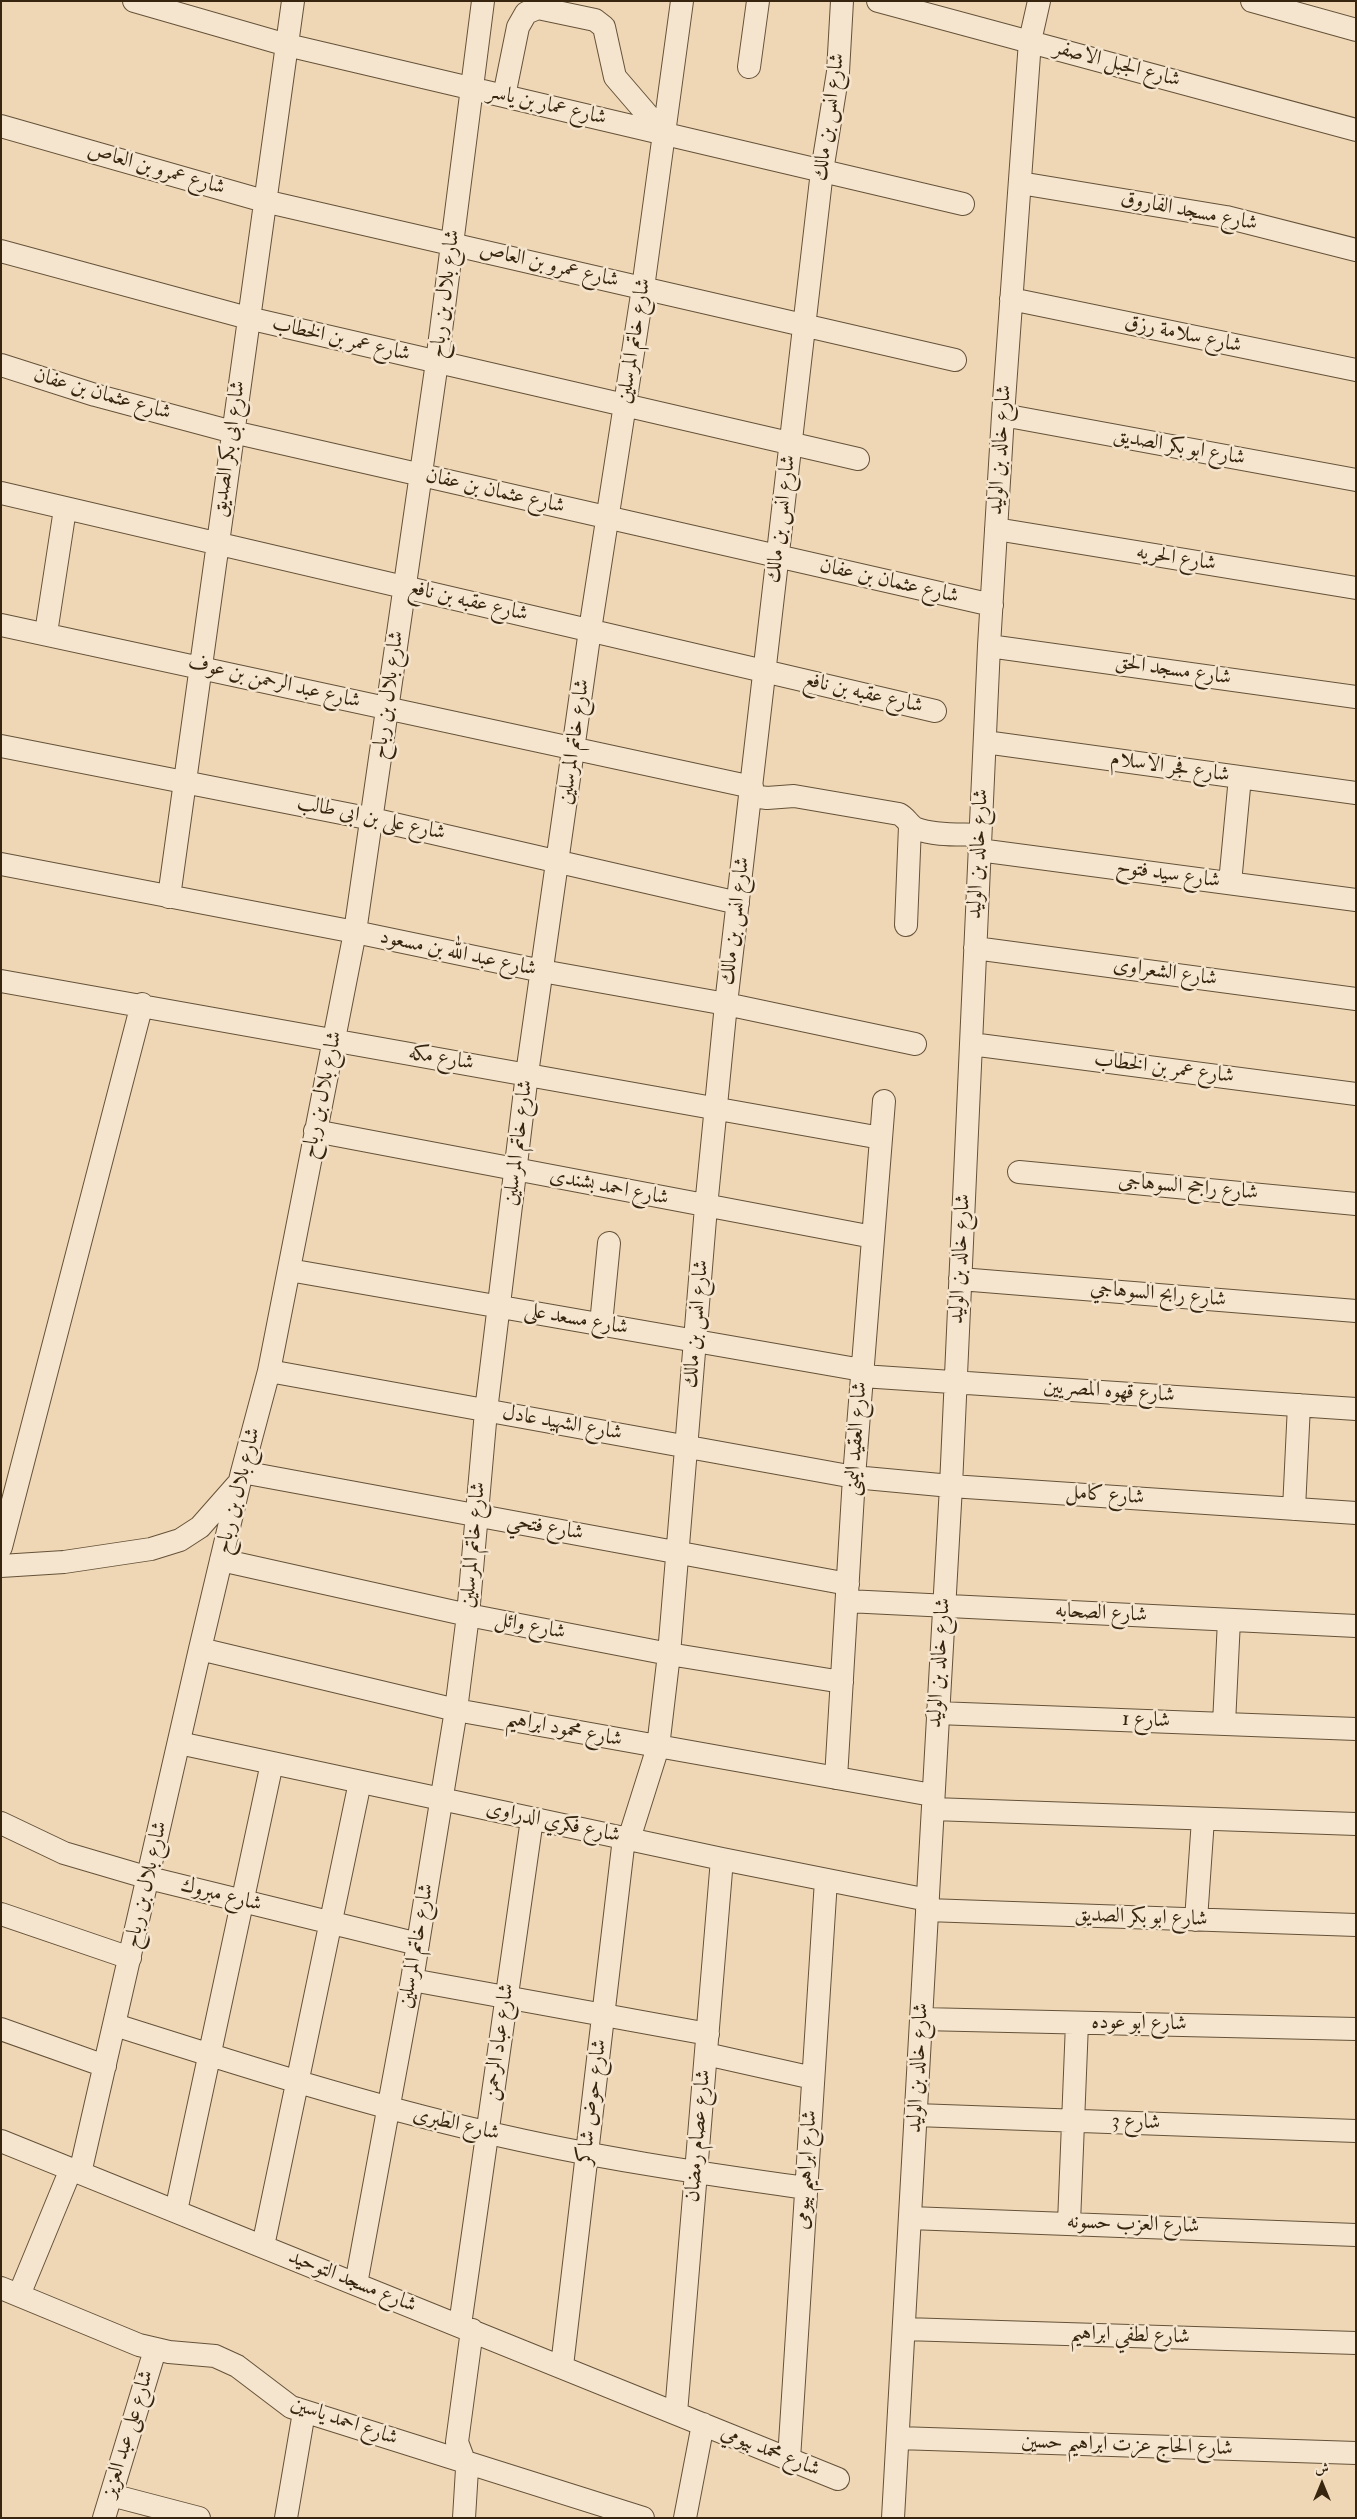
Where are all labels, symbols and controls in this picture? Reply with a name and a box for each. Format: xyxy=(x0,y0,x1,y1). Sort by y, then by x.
street label: شارع الجبل الاصفر xyxy=(1051,36,1183,94)
street label: شارع انس بن مالك xyxy=(809,51,851,183)
street label: شارع عمار بن ياسر xyxy=(485,80,609,132)
street label: شارع عمرو بن العاص xyxy=(84,138,228,202)
street label: شارع مسجد الفاروق xyxy=(1119,186,1259,238)
street label: شارع بلال بن رباح xyxy=(426,228,466,360)
street label: شارع عمرو بن العاص xyxy=(477,238,621,294)
street label: شارع خاتم المرسلين xyxy=(613,277,657,405)
street label: شارع سلامة رزق xyxy=(1122,310,1244,360)
street label: شارع عمر بن الخطاب xyxy=(269,312,413,368)
street label: شارع عثمان بن عفان xyxy=(30,363,174,427)
street label: شارع ابى بكر الصديق xyxy=(208,379,252,519)
street label: شارع خالد بن الوليد xyxy=(984,384,1018,516)
street label: شارع ابو بكر الصديق xyxy=(1111,424,1247,472)
street label: شارع انس بن مالك xyxy=(762,454,802,584)
street label: شارع عثمان بن عفان xyxy=(423,464,567,520)
street label: شارع الحريه xyxy=(1134,540,1218,578)
street label: شارع عثمان بن عفان xyxy=(817,554,961,610)
street label: شارع عقبه بن نافع xyxy=(406,576,530,628)
street label: شارع بلال بن رباح xyxy=(368,629,410,761)
street label: شارع مسجد الحق xyxy=(1113,650,1233,692)
street label: شارع عبد الرحمن بن عوف xyxy=(185,651,363,715)
street label: شارع عقبه بن نافع xyxy=(801,668,925,720)
street label: شارع خاتم المرسلين xyxy=(554,678,596,806)
street label: شارع فجر الاسلام xyxy=(1109,747,1231,789)
street label: شارع خالد بن الوليد xyxy=(963,788,995,920)
street label: شارع على بن ابى طالب xyxy=(295,791,447,847)
street label: شارع سيد فتوح xyxy=(1114,855,1222,895)
street label: شارع انس بن مالك xyxy=(716,856,756,986)
street label: شارع عبد الله بن مسعود xyxy=(377,925,539,983)
street label: شارع الشعراوى xyxy=(1111,953,1219,993)
street label: شارع بلال بن رباح xyxy=(297,1029,349,1161)
street label: شارع مكه xyxy=(406,1041,476,1077)
street label: شارع عمر بن الخطاب xyxy=(1092,1048,1236,1090)
street label: شارع خاتم المرسلين xyxy=(499,1079,539,1207)
street label: شارع احمد بشندى xyxy=(547,1164,671,1212)
street label: شارع راجح السوهاجى xyxy=(1117,1169,1259,1207)
street label: شارع خالد بن الوليد xyxy=(945,1193,977,1325)
street label: شارع انس بن مالك xyxy=(679,1259,715,1389)
street label: شارع رابح السوهاجي xyxy=(1089,1277,1227,1313)
street label: شارع مسعد على xyxy=(522,1298,630,1342)
street label: شارع قهوه المصريين xyxy=(1043,1375,1175,1409)
street label: شارع العقيد اليمنى xyxy=(840,1381,874,1497)
street label: شارع الشهيد عادل xyxy=(500,1401,624,1447)
street label: شارع بلال بن رباح xyxy=(211,1425,267,1557)
street label: شارع خاتم المرسلين xyxy=(456,1481,492,1609)
street label: شارع كامل xyxy=(1065,1481,1145,1511)
street label: شارع فتحي xyxy=(505,1509,585,1547)
street label: شارع خالد بن الوليد xyxy=(923,1597,957,1729)
street label: شارع الصحابه xyxy=(1054,1599,1148,1629)
street label: شارع وائل xyxy=(493,1608,567,1646)
street label: شارع محمود ابراهيم xyxy=(504,1706,624,1754)
street label: شارع 1 xyxy=(1121,1708,1171,1734)
street label: شارع فكري الدراوى xyxy=(484,1796,622,1850)
street label: شارع بلال بن رباح xyxy=(120,1819,174,1951)
street label: شارع مبروك xyxy=(178,1874,264,1918)
street label: شارع خاتم المرسلين xyxy=(394,1882,440,2010)
street label: شارع ابو بكر الصديق xyxy=(1074,1903,1208,1933)
street label: شارع عباد الرحمن xyxy=(479,1982,521,2102)
street label: شارع خالد بن الوليد xyxy=(903,2002,935,2134)
street label: شارع ابو عوده xyxy=(1091,2011,1187,2037)
street label: شارع حوض شاكر xyxy=(573,2038,613,2166)
street label: شارع عصام رمضان xyxy=(681,2069,717,2203)
street label: شارع الطبرى xyxy=(410,2103,502,2147)
street label: شارع ابراهيم بيومى xyxy=(790,2109,824,2231)
street label: شارع 3 xyxy=(1111,2110,1161,2136)
street label: شارع العزب حسونه xyxy=(1066,2210,1200,2240)
street label: شارع مسجد التوحيد xyxy=(284,2245,420,2319)
street label: شارع لطفي ابراهيم xyxy=(1070,2321,1190,2351)
street label: شارع على عبد العزيز xyxy=(98,2367,160,2501)
street label: شارع احمد ياسين xyxy=(287,2392,401,2452)
street label: شارع محمد بيومي xyxy=(717,2421,823,2483)
street label: شارع الحاج عزت ابراهيم حسين xyxy=(1021,2430,1233,2462)
north arrow xyxy=(1297,2459,1347,2509)
text: ش xyxy=(1315,2460,1329,2477)

